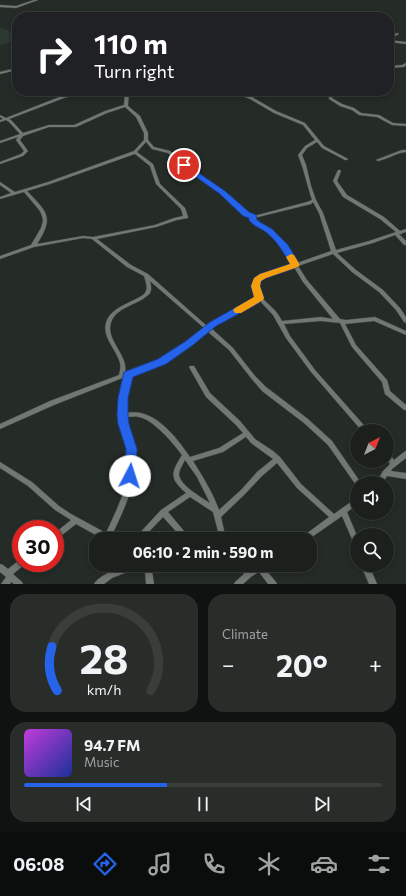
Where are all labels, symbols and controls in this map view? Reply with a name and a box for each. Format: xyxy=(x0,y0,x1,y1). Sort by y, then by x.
text: 110 m xyxy=(94,26,168,60)
icon: right xyxy=(28,28,80,80)
text: Turn right xyxy=(94,60,174,82)
pin xyxy=(167,148,201,182)
icon: arrive xyxy=(173,154,195,176)
north arrow xyxy=(350,424,394,468)
map controls xyxy=(350,424,394,572)
position arrow xyxy=(109,455,151,497)
button: sound xyxy=(350,476,394,520)
speed limit sign: 30 xyxy=(12,520,64,572)
button: search xyxy=(350,528,394,572)
text: 06:10 · 2 min · 590 m xyxy=(133,543,273,561)
text: Climate xyxy=(222,626,268,642)
text: 28 xyxy=(79,632,129,683)
text: 20° xyxy=(276,646,328,683)
text: − xyxy=(222,651,235,678)
text: + xyxy=(369,651,382,678)
text: km/h xyxy=(87,680,121,698)
text: 94.7 FM xyxy=(84,736,140,754)
text: Music xyxy=(84,754,119,770)
icon: previous xyxy=(73,793,95,815)
icon: pause xyxy=(192,793,214,815)
icon: next xyxy=(311,793,333,815)
icon: directions xyxy=(91,850,119,878)
icon: music xyxy=(146,850,174,878)
icon: phone xyxy=(200,850,228,878)
icon: climate xyxy=(255,850,283,878)
icon: car xyxy=(310,850,338,878)
icon: filters xyxy=(365,850,393,878)
text: 06:08 xyxy=(13,853,64,875)

